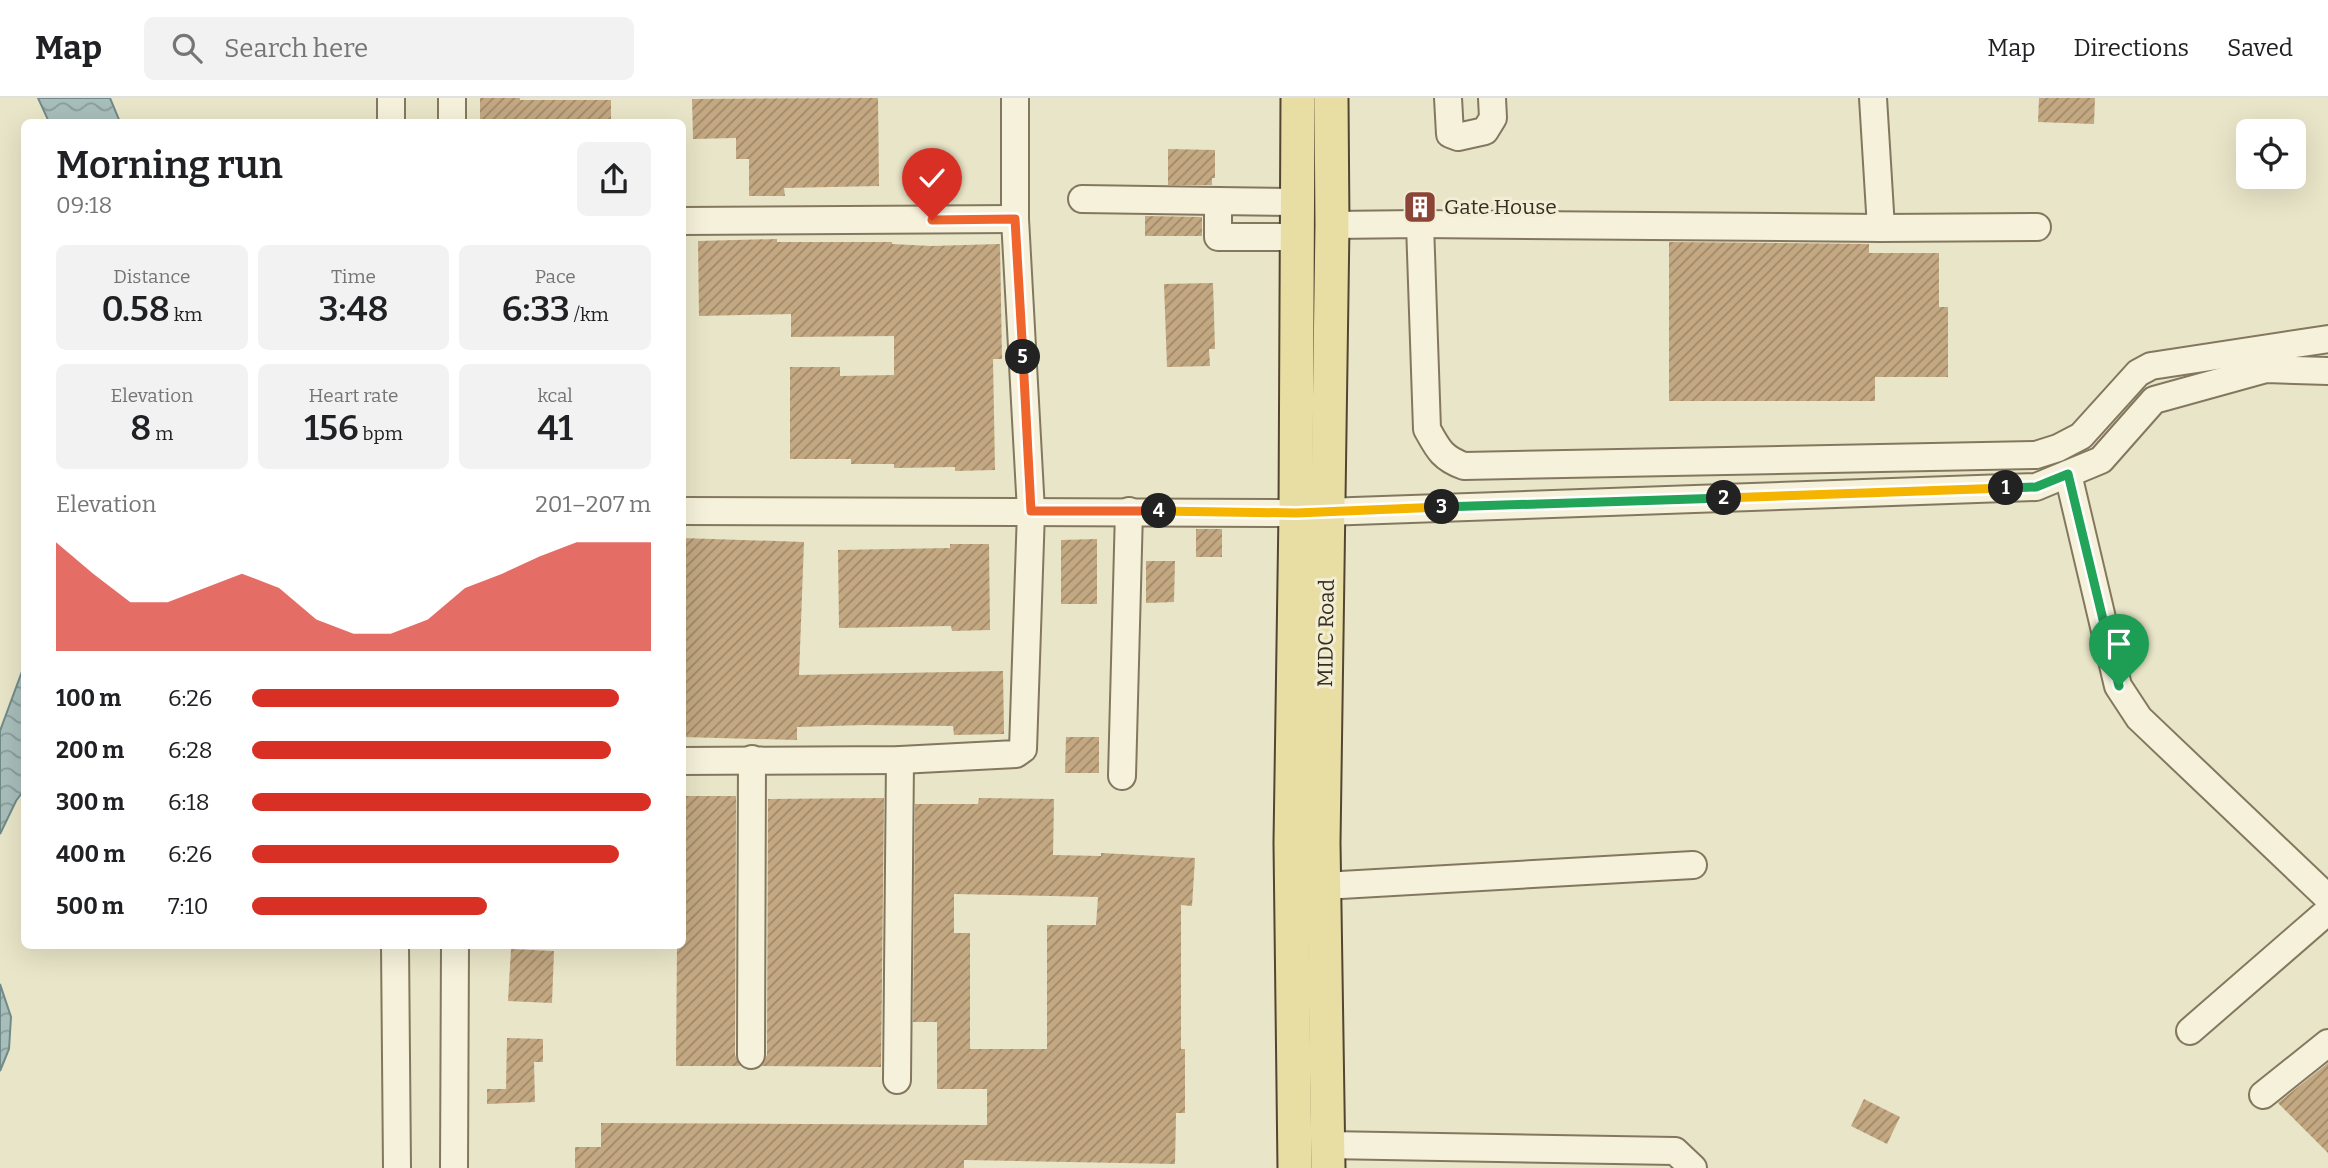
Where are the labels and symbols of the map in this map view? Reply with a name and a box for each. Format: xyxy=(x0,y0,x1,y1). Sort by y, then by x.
pin xyxy=(902,148,962,220)
building icon: Gate House xyxy=(1401,188,1439,226)
place label: Gate House xyxy=(1444,194,1557,220)
pin: 5 xyxy=(1006,340,1040,374)
pin: 1 xyxy=(1988,470,2024,506)
pin: 2 xyxy=(1706,480,1742,516)
pin: 3 xyxy=(1424,490,1460,524)
pin: 4 xyxy=(1142,494,1176,528)
street label: MIDC Road xyxy=(1312,579,1340,687)
pin xyxy=(2089,614,2149,686)

